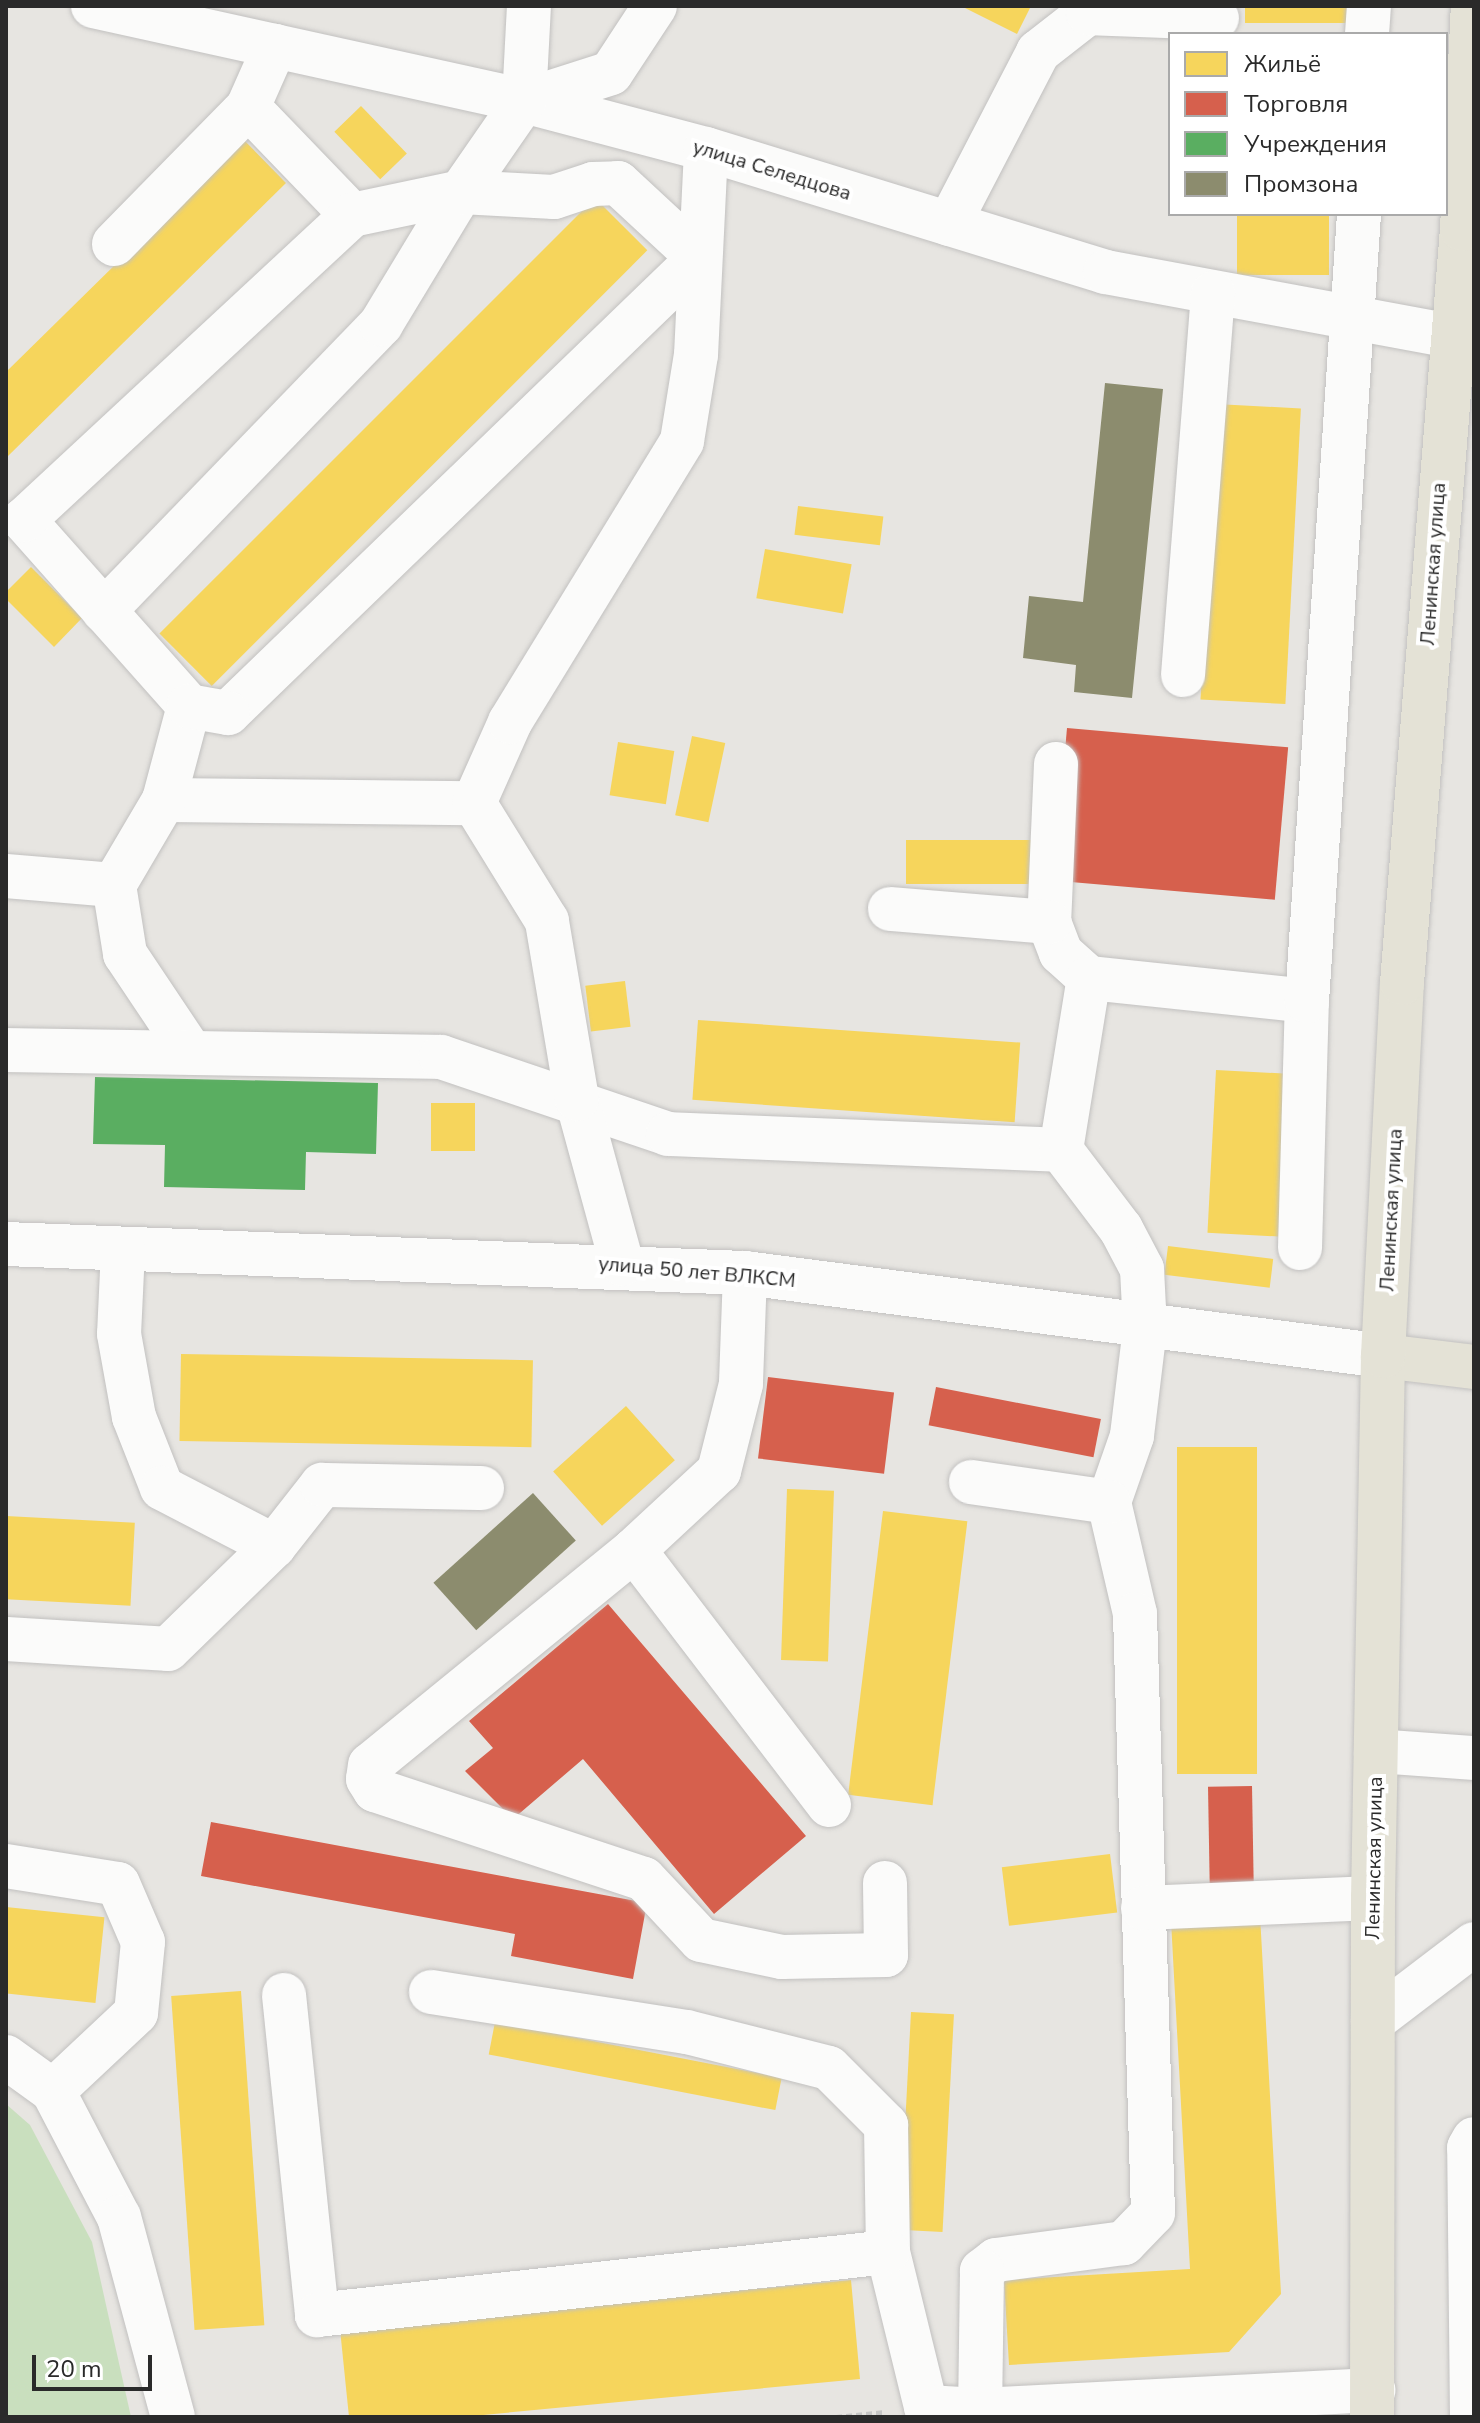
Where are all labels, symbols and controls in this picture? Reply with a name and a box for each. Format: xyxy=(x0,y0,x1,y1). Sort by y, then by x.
legend xyxy=(1168,32,1448,216)
text: Жильё xyxy=(1244,48,1321,80)
text: Торговля xyxy=(1244,88,1348,120)
text: Учреждения xyxy=(1244,128,1387,160)
street label: улица Селедцова xyxy=(690,135,854,205)
text: Промзона xyxy=(1244,168,1358,200)
street label: Ленинская улица xyxy=(1415,482,1451,646)
street label: Ленинская улица xyxy=(1375,1128,1407,1292)
street label: улица 50 лет ВЛКСМ xyxy=(597,1251,797,1293)
street label: Ленинская улица xyxy=(1361,1776,1387,1940)
scale bar xyxy=(36,2339,156,2389)
text: 20 m xyxy=(46,2353,102,2385)

